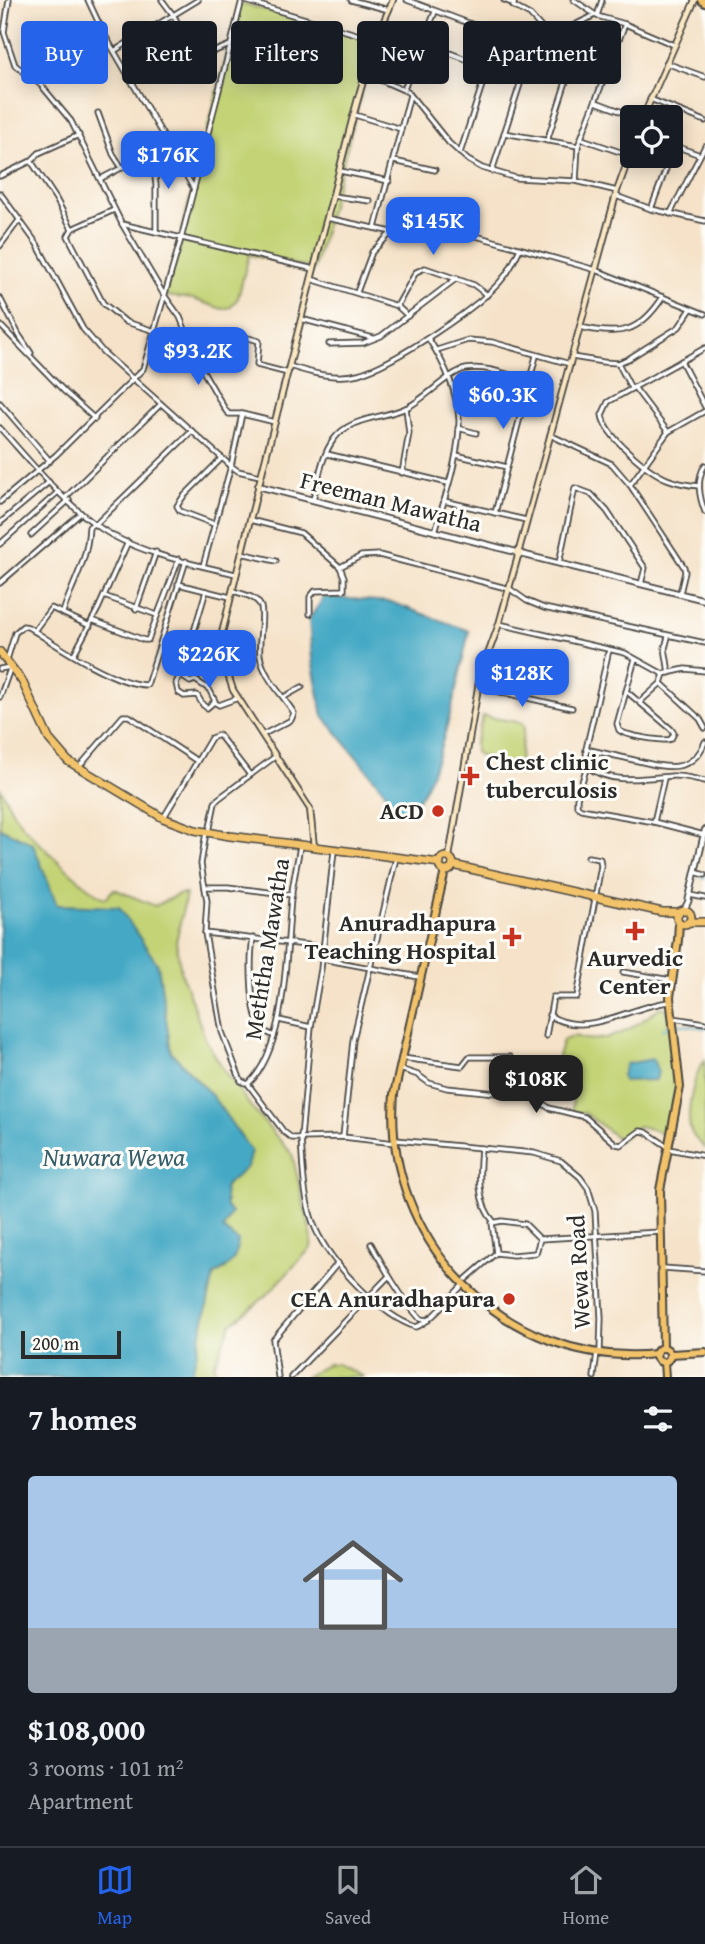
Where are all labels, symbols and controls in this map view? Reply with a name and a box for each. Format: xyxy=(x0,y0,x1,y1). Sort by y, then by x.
chip: Buy xyxy=(21,21,108,84)
chip: Rent xyxy=(122,21,217,84)
chip: Filters xyxy=(231,21,343,84)
chip: New xyxy=(357,21,449,84)
chip: Apartment xyxy=(463,21,621,84)
map controls xyxy=(620,105,683,168)
button: locate xyxy=(620,105,683,168)
pin: $176K xyxy=(119,132,217,191)
text: $176K xyxy=(137,137,199,170)
pin: $145K xyxy=(384,198,482,257)
text: $145K xyxy=(402,203,464,236)
pin: $93.2K xyxy=(141,328,255,387)
text: $93.2K xyxy=(164,333,232,366)
pin: $60.3K xyxy=(446,372,560,431)
text: $60.3K xyxy=(469,377,537,410)
street label: Freeman Mawatha xyxy=(297,462,486,541)
pin: $226K xyxy=(160,630,258,690)
text: $226K xyxy=(178,636,240,669)
pin: $128K xyxy=(473,650,571,709)
text: $128K xyxy=(491,655,553,688)
place label: Chest clinic tuberculosis xyxy=(486,744,618,807)
marker: Chest clinic tuberculosis xyxy=(460,766,480,786)
place label: ACD xyxy=(380,793,424,828)
marker: ACD xyxy=(430,803,446,819)
street label: Meththa Mawatha xyxy=(235,855,298,1042)
place label: Anuradhapura Teaching Hospital xyxy=(305,905,497,968)
marker: Aurvedic Center xyxy=(625,921,645,941)
marker: Anuradhapura Teaching Hospital xyxy=(502,927,522,947)
place label: Aurvedic Center xyxy=(587,940,683,1003)
pin: $108K xyxy=(487,1056,585,1115)
text: $108K xyxy=(505,1061,567,1094)
water label: Nuwara Wewa xyxy=(42,1137,185,1176)
street label: Wewa Road xyxy=(558,1214,599,1330)
place label: CEA Anuradhapura xyxy=(291,1281,496,1316)
marker: CEA Anuradhapura xyxy=(501,1291,517,1307)
scale bar xyxy=(21,1328,121,1360)
text: 200 m xyxy=(32,1329,79,1357)
text: 7 homes xyxy=(28,1397,137,1441)
icon: filters xyxy=(639,1400,677,1438)
icon: home xyxy=(290,1522,416,1648)
text: $108,000 xyxy=(28,1707,145,1751)
text: 3 rooms · 101 m² xyxy=(28,1751,183,1784)
text: Apartment xyxy=(28,1784,133,1817)
tab: Map xyxy=(96,1861,134,1931)
tab: Saved xyxy=(325,1861,371,1931)
tab: Home xyxy=(563,1861,609,1931)

